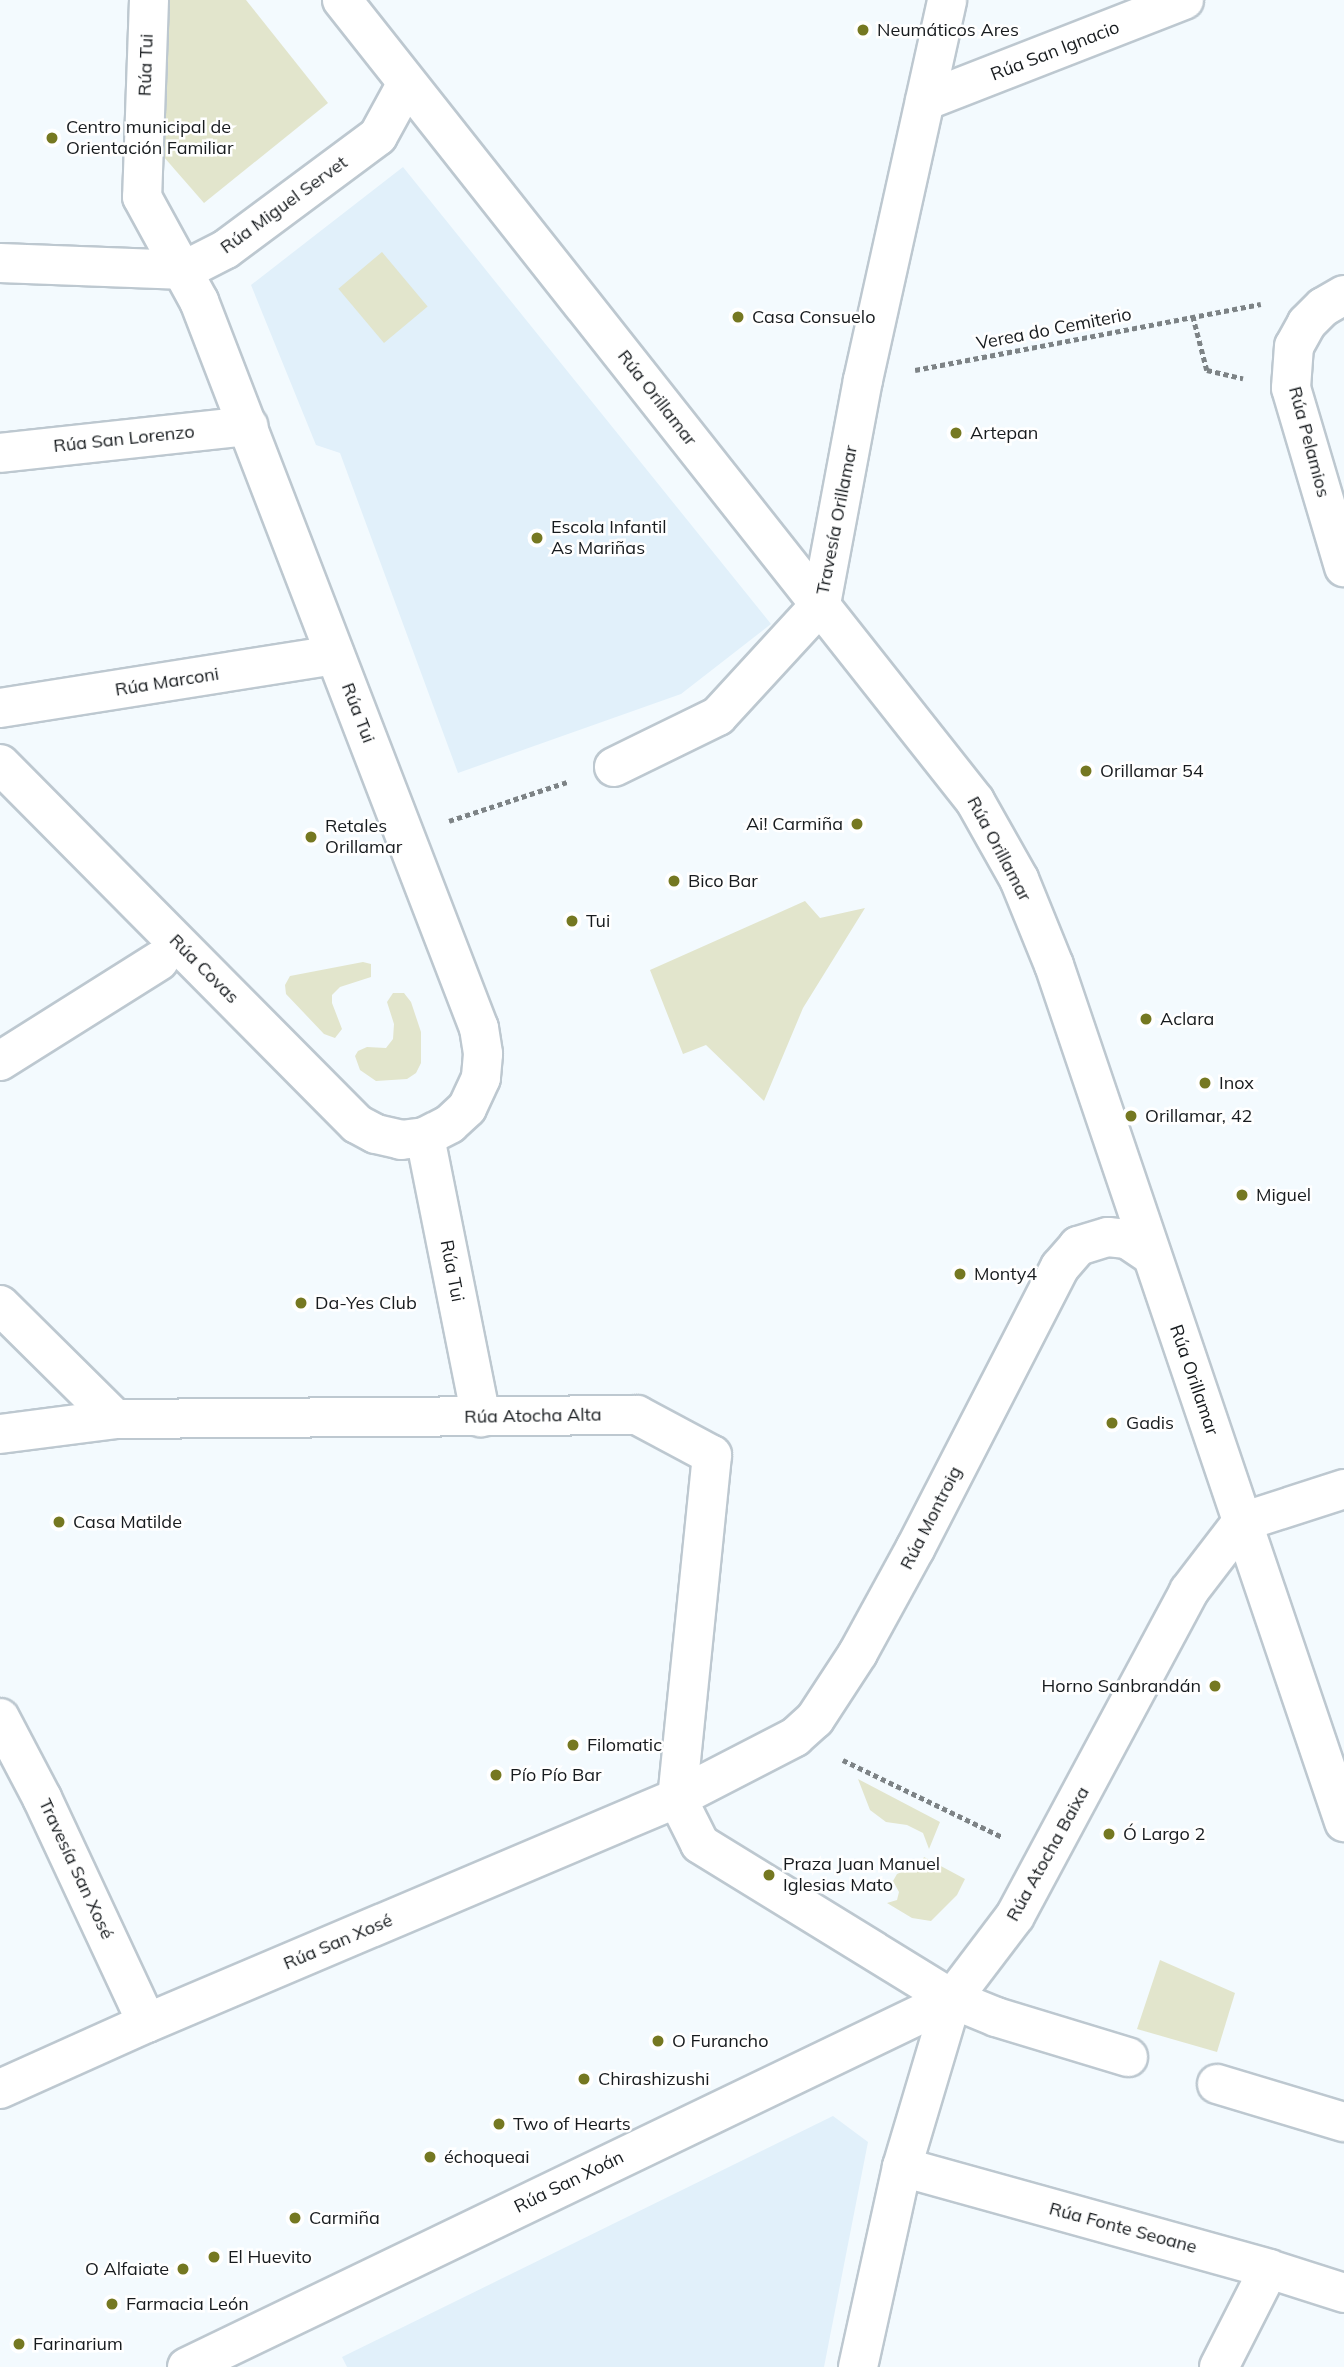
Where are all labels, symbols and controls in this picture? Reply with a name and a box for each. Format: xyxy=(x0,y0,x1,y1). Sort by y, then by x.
street label: Rúa San Ignacio xyxy=(988,17,1122,85)
place label: Neumáticos Ares xyxy=(877,19,1019,41)
marker: Neumáticos Ares xyxy=(855,22,871,38)
street label: Rúa Tui xyxy=(134,33,158,97)
place label: Centro municipal de Orientación Familiar xyxy=(66,117,233,160)
marker: Centro municipal de Orientación Familiar xyxy=(44,130,60,146)
street label: Rúa Miguel Servet xyxy=(216,152,352,258)
street label: Verea do Cemiterio xyxy=(975,303,1133,355)
place label: Casa Consuelo xyxy=(752,306,875,328)
marker: Casa Consuelo xyxy=(730,309,746,325)
street label: Rúa Orillamar xyxy=(613,346,701,450)
street label: Rúa Pelamios xyxy=(1284,384,1334,500)
street label: Rúa San Lorenzo xyxy=(52,421,196,457)
place label: Artepan xyxy=(970,422,1038,444)
marker: Artepan xyxy=(948,425,964,441)
street label: Travesía Orillamar xyxy=(812,443,862,597)
place label: Escola Infantil As Mariñas xyxy=(551,517,667,560)
marker: Escola Infantil As Mariñas xyxy=(529,530,545,546)
street label: Rúa Marconi xyxy=(114,663,220,701)
street label: Rúa Tui xyxy=(337,680,379,746)
place label: Orillamar 54 xyxy=(1100,760,1204,782)
marker: Orillamar 54 xyxy=(1078,763,1094,779)
street label: Rúa Orillamar xyxy=(962,793,1036,905)
place label: Ai! Carmiña xyxy=(746,813,843,835)
place label: Retales Orillamar xyxy=(325,816,402,858)
marker: Ai! Carmiña xyxy=(849,816,865,832)
marker: Retales Orillamar xyxy=(303,829,319,845)
place label: Bico Bar xyxy=(688,870,758,892)
marker: Bico Bar xyxy=(666,873,682,889)
place label: Tui xyxy=(586,910,610,932)
marker: Tui xyxy=(564,913,580,929)
street label: Rúa Covas xyxy=(165,930,243,1008)
place label: Aclara xyxy=(1160,1008,1214,1030)
marker: Aclara xyxy=(1138,1011,1154,1027)
place label: Inox xyxy=(1219,1072,1254,1094)
marker: Inox xyxy=(1197,1075,1213,1091)
place label: Orillamar, 42 xyxy=(1145,1105,1252,1127)
marker: Orillamar, 42 xyxy=(1123,1108,1139,1124)
place label: Miguel xyxy=(1256,1184,1311,1206)
marker: Miguel xyxy=(1234,1187,1250,1203)
street label: Rúa Tui xyxy=(435,1238,469,1304)
place label: Monty4 xyxy=(974,1263,1037,1285)
marker: Monty4 xyxy=(952,1266,968,1282)
place label: Da-Yes Club xyxy=(315,1292,417,1314)
marker: Da-Yes Club xyxy=(293,1295,309,1311)
street label: Rúa Orillamar xyxy=(1165,1322,1223,1438)
street label: Rúa Atocha Alta xyxy=(464,1404,602,1428)
place label: Gadis xyxy=(1126,1412,1174,1434)
marker: Gadis xyxy=(1104,1415,1120,1431)
street label: Rúa Montroig xyxy=(896,1463,966,1573)
place label: Casa Matilde xyxy=(73,1511,182,1533)
marker: Casa Matilde xyxy=(51,1514,67,1530)
place label: Horno Sanbrandán xyxy=(1042,1675,1201,1697)
marker: Horno Sanbrandán xyxy=(1207,1678,1223,1694)
place label: Filomatic xyxy=(587,1734,662,1756)
marker: Filomatic xyxy=(565,1737,581,1753)
place label: Pío Pío Bar xyxy=(510,1764,602,1786)
marker: Pío Pío Bar xyxy=(488,1767,504,1783)
street label: Rúa Atocha Baixa xyxy=(1002,1783,1094,1925)
street label: Travesía San Xosé xyxy=(34,1795,118,1943)
place label: Ó Largo 2 xyxy=(1123,1823,1205,1845)
marker: Ó Largo 2 xyxy=(1101,1826,1117,1842)
place label: Praza Juan Manuel Iglesias Mato xyxy=(783,1854,940,1896)
marker: Praza Juan Manuel Iglesias Mato xyxy=(761,1867,777,1883)
street label: Rúa San Xosé xyxy=(280,1909,396,1975)
place label: O Furancho xyxy=(672,2030,768,2052)
marker: O Furancho xyxy=(650,2033,666,2049)
place label: Chirashizushi xyxy=(598,2068,710,2090)
marker: Chirashizushi xyxy=(576,2071,592,2087)
place label: Two of Hearts xyxy=(513,2113,631,2135)
marker: Two of Hearts xyxy=(491,2116,507,2132)
place label: échoqueai xyxy=(444,2146,530,2168)
street label: Rúa San Xoán xyxy=(511,2146,627,2218)
marker: échoqueai xyxy=(422,2149,438,2165)
street label: Rúa Fonte Seoane xyxy=(1047,2198,1199,2258)
place label: Carmiña xyxy=(309,2207,380,2229)
marker: Carmiña xyxy=(287,2210,303,2226)
place label: El Huevito xyxy=(228,2246,312,2268)
marker: El Huevito xyxy=(206,2249,222,2265)
place label: O Alfaiate xyxy=(85,2258,169,2280)
marker: O Alfaiate xyxy=(175,2261,191,2277)
place label: Farmacia León xyxy=(126,2293,249,2315)
marker: Farmacia León xyxy=(104,2296,120,2312)
place label: Farinarium xyxy=(33,2333,123,2355)
marker: Farinarium xyxy=(11,2336,27,2352)

